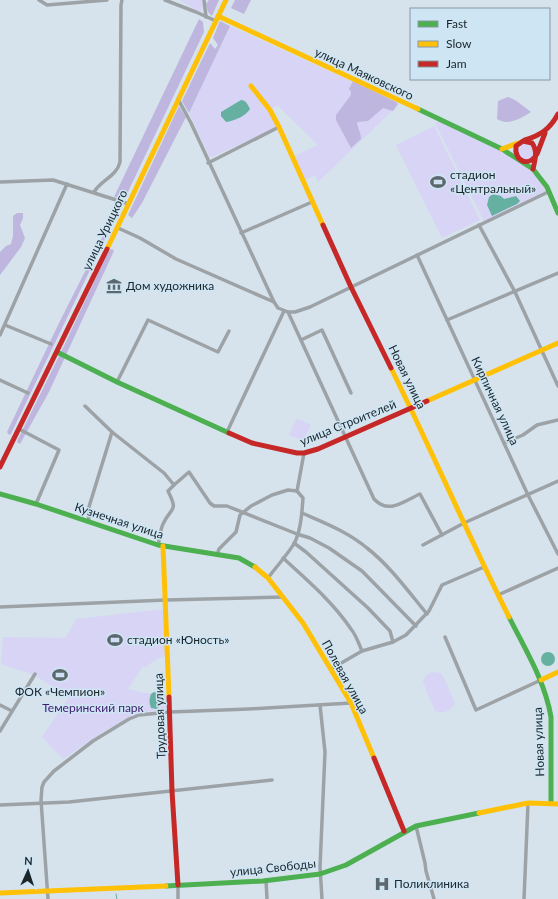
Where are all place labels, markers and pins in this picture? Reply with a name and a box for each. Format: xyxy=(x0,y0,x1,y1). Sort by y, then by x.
place label: стадион «Центральный» xyxy=(450,167,536,196)
sports icon: стадион «Центральный» xyxy=(429,173,447,191)
museum icon: Дом художника xyxy=(105,277,123,295)
place label: Дом художника xyxy=(126,278,214,293)
sports icon: стадион «Юность» xyxy=(106,631,124,649)
place label: стадион «Юность» xyxy=(127,632,229,647)
sports icon: ФОК «Чемпион» xyxy=(51,666,69,684)
place label: ФОК «Чемпион» xyxy=(15,684,105,699)
hospital icon: Поликлиника xyxy=(373,875,391,893)
place label: Поликлиника xyxy=(394,876,469,891)

